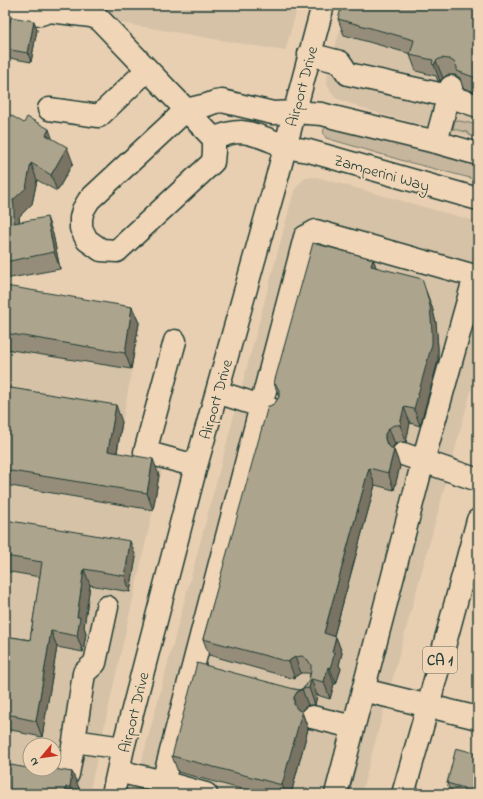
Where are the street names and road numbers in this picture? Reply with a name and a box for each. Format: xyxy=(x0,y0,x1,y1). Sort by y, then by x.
street label: Airport Drive xyxy=(281,43,325,129)
street label: Zamperini Way xyxy=(331,149,432,199)
street label: Airport Drive xyxy=(194,356,240,442)
road number: CA 1 xyxy=(423,647,457,673)
street label: Airport Drive xyxy=(113,669,157,755)

